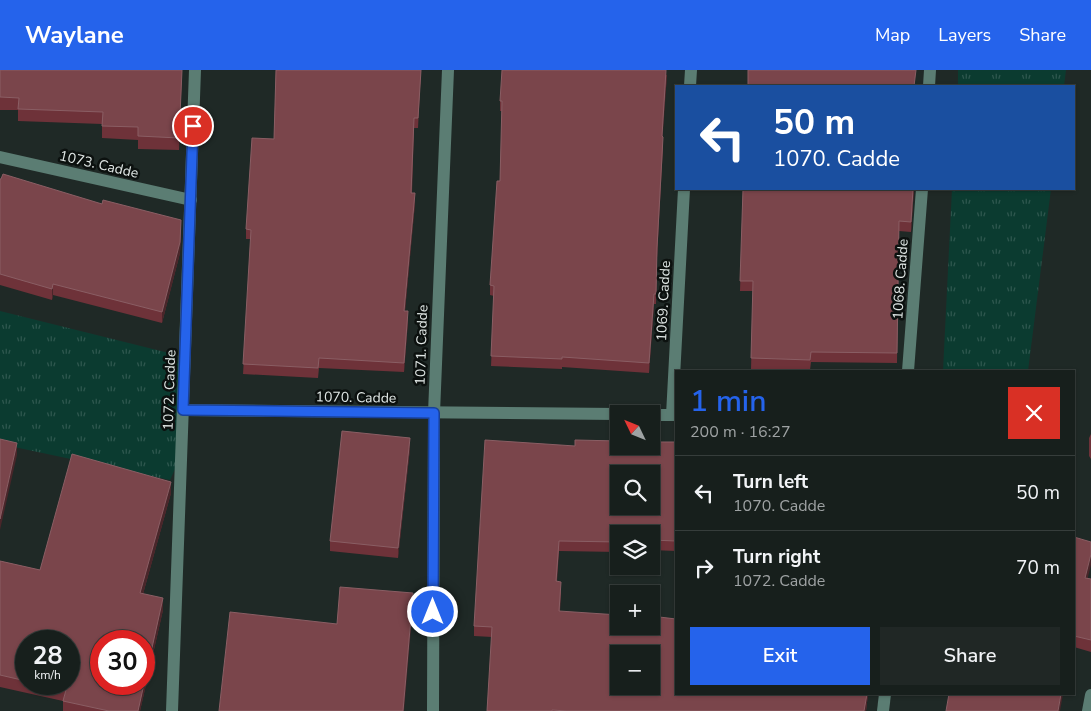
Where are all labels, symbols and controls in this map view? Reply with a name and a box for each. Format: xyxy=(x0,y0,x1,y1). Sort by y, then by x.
text: Waylane xyxy=(25,19,124,51)
text: Map xyxy=(875,23,910,47)
text: Layers xyxy=(938,23,991,47)
text: Share xyxy=(1019,23,1066,47)
text: 50 m xyxy=(773,99,855,146)
pin xyxy=(172,105,214,147)
icon: left xyxy=(690,105,755,170)
icon: arrive xyxy=(179,112,207,140)
text: 1070. Cadde xyxy=(773,144,900,174)
street label: 1073. Cadde xyxy=(57,146,140,183)
street label: 1068. Cadde xyxy=(888,238,913,320)
street label: 1069. Cadde xyxy=(652,260,675,342)
street label: 1071. Cadde xyxy=(411,304,432,386)
street label: 1072. Cadde xyxy=(159,349,180,431)
text: 1 min xyxy=(690,381,766,422)
street label: 1070. Cadde xyxy=(315,387,397,408)
button: close xyxy=(1008,387,1060,439)
north arrow xyxy=(610,405,660,455)
map controls xyxy=(610,405,660,695)
text: 200 m · 16:27 xyxy=(690,421,791,443)
button: search xyxy=(610,465,660,515)
text: Turn left xyxy=(733,469,808,495)
icon: left xyxy=(690,479,718,507)
text: 50 m xyxy=(1016,480,1060,506)
text: 1070. Cadde xyxy=(733,495,825,517)
button: layers xyxy=(610,525,660,575)
text: Turn right xyxy=(733,544,820,570)
icon: right xyxy=(690,554,718,582)
text: 70 m xyxy=(1016,555,1060,581)
text: 1072. Cadde xyxy=(733,570,825,592)
position arrow xyxy=(406,585,458,637)
button: + xyxy=(610,585,660,635)
button: Exit xyxy=(690,627,870,685)
button: Share xyxy=(880,627,1060,685)
speed limit sign: 30 xyxy=(90,630,155,695)
text: 28 xyxy=(32,639,63,673)
button: − xyxy=(610,645,660,695)
text: km/h xyxy=(34,667,61,683)

